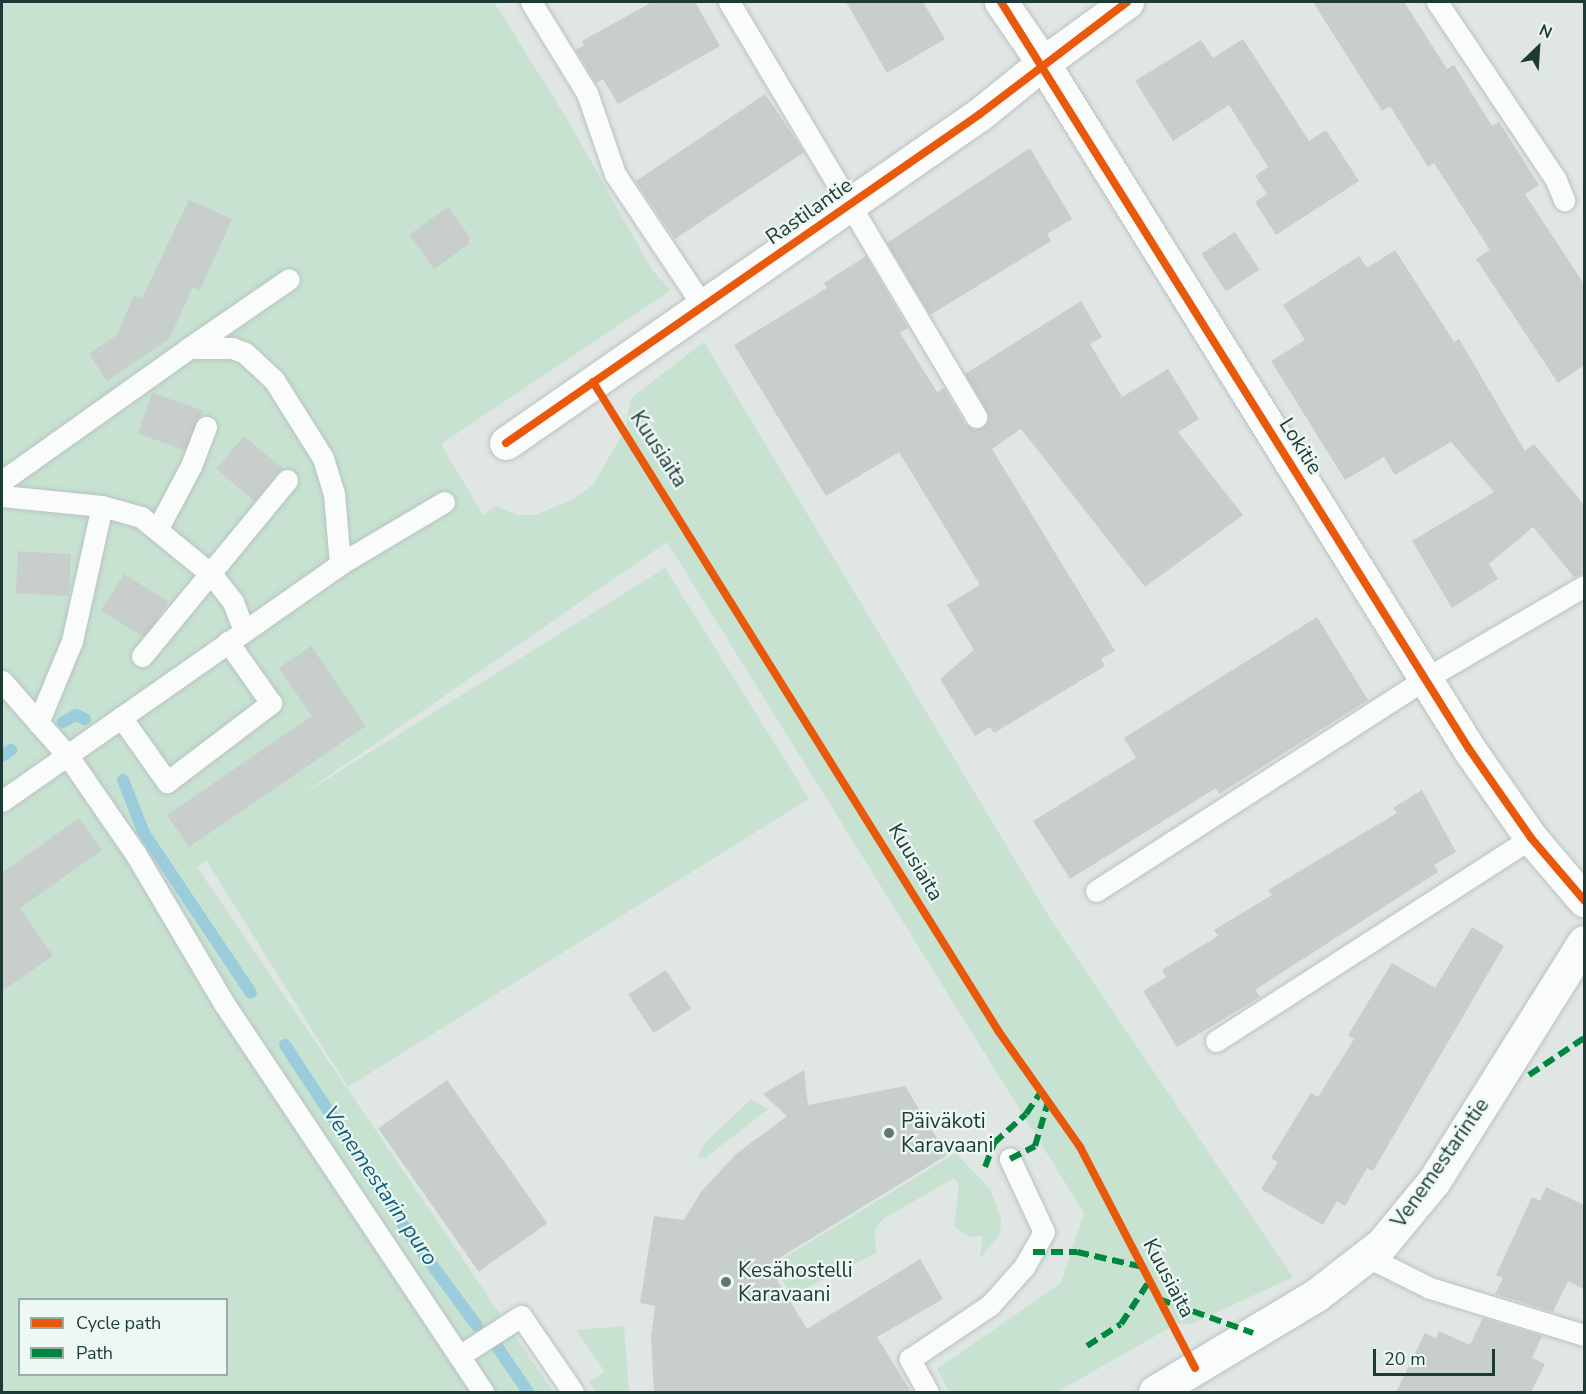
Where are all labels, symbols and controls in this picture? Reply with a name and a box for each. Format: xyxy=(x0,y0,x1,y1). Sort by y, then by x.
north arrow xyxy=(1508,18,1568,78)
text: N xyxy=(1536,19,1556,44)
street label: Rastilantie xyxy=(761,172,857,250)
street label: Kuusiaita xyxy=(625,406,693,492)
street label: Lokitie xyxy=(1274,413,1328,479)
street label: Kuusiaita xyxy=(883,819,949,905)
street label: Venemestarintie xyxy=(1386,1093,1494,1233)
water label: Venemestarin puro xyxy=(317,1101,443,1271)
place label: Päiväkoti Karavaani xyxy=(901,1108,993,1158)
marker: Päiväkoti Karavaani xyxy=(882,1126,896,1140)
street label: Kuusiaita xyxy=(1138,1234,1200,1322)
place label: Kesähostelli Karavaani xyxy=(738,1257,853,1307)
marker: Kesähostelli Karavaani xyxy=(719,1275,733,1289)
legend xyxy=(18,1298,228,1376)
text: Cycle path xyxy=(76,1311,161,1335)
scale bar xyxy=(1376,1337,1498,1375)
text: Path xyxy=(76,1341,113,1365)
text: 20 m xyxy=(1384,1347,1426,1371)

